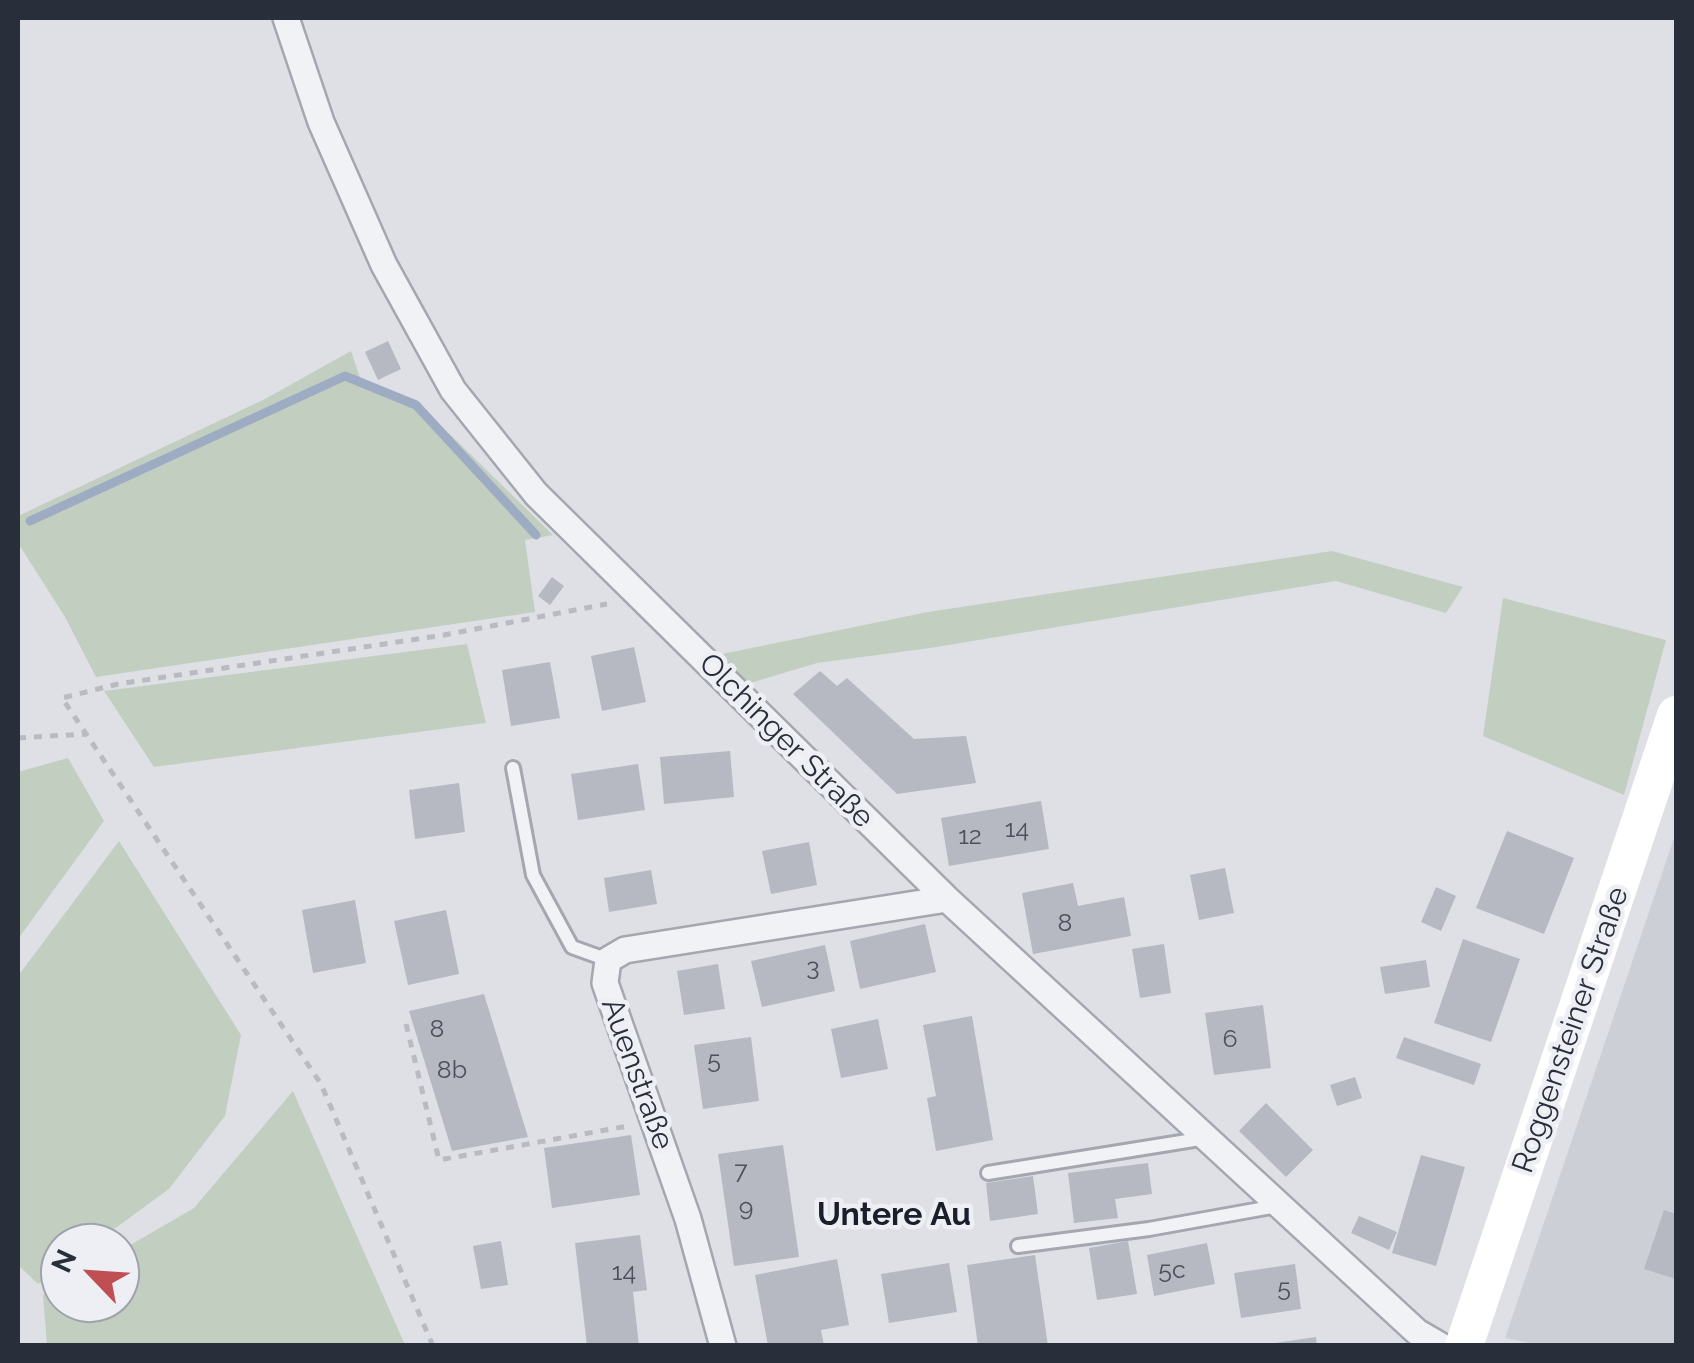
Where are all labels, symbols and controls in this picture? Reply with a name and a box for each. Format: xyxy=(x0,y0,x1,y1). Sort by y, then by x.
street label: Olchinger Straße xyxy=(691,646,881,836)
house number: 14 xyxy=(1005,814,1029,844)
house number: 12 xyxy=(958,821,982,851)
street label: Roggensteiner Straße xyxy=(1505,882,1637,1178)
house number: 8 xyxy=(1058,908,1072,938)
house number: 3 xyxy=(806,952,820,982)
street label: Auenstraße xyxy=(593,993,681,1155)
house number: 8 xyxy=(430,1014,444,1044)
house number: 6 xyxy=(1222,1024,1238,1054)
house number: 5 xyxy=(707,1045,721,1075)
house number: 8b xyxy=(437,1055,467,1085)
house number: 7 xyxy=(734,1156,748,1186)
house number: 9 xyxy=(739,1193,753,1223)
district label: Untere Au xyxy=(817,1196,971,1234)
north arrow xyxy=(40,1223,140,1323)
text: N xyxy=(45,1244,84,1278)
house number: 5c xyxy=(1158,1255,1186,1285)
house number: 14 xyxy=(612,1257,636,1287)
house number: 5 xyxy=(1277,1273,1291,1303)

